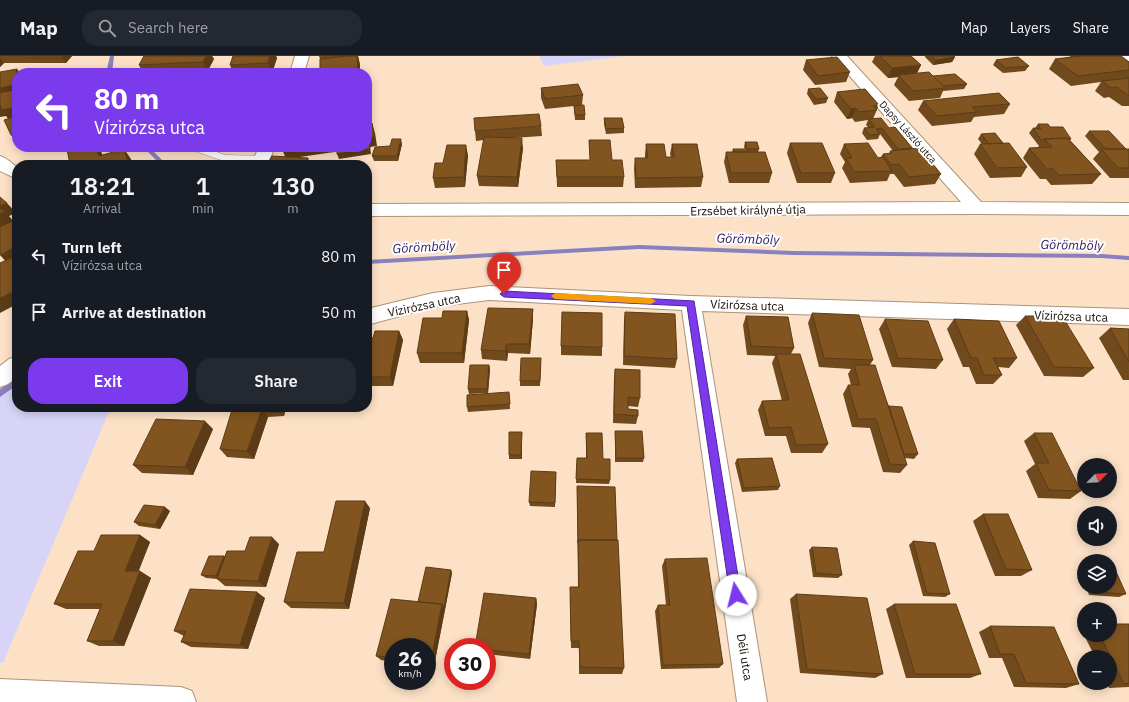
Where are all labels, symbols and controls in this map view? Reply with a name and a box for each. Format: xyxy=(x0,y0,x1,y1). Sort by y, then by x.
search box xyxy=(82,10,362,46)
text: Map xyxy=(20,16,58,40)
icon: search xyxy=(96,17,118,39)
text: Search here xyxy=(128,18,208,37)
text: Map xyxy=(961,19,988,37)
text: Layers xyxy=(1010,19,1051,37)
text: Share xyxy=(1073,19,1109,37)
text: 80 m xyxy=(94,80,159,117)
icon: left xyxy=(28,84,80,136)
street label: Dapsy László utca xyxy=(876,98,940,167)
text: Vízirózsa utca xyxy=(94,116,205,139)
text: 18:21 xyxy=(69,170,135,202)
text: 1 xyxy=(196,170,210,202)
text: 130 xyxy=(271,170,315,202)
text: Arrival xyxy=(83,200,121,217)
text: min xyxy=(192,200,214,217)
text: m xyxy=(287,200,299,217)
street label: Erzsébet királyné útja xyxy=(690,201,807,219)
water label: Görömböly xyxy=(716,229,780,249)
water label: Görömböly xyxy=(1040,236,1104,254)
water label: Görömböly xyxy=(392,237,457,257)
text: Turn left xyxy=(62,238,122,257)
icon: left xyxy=(28,245,50,267)
text: 80 m xyxy=(321,247,356,266)
pin xyxy=(487,253,521,294)
text: Vízirózsa utca xyxy=(62,257,142,274)
icon: arrive xyxy=(493,259,515,281)
street label: Vízirózsa utca xyxy=(386,290,462,320)
street label: Vízirózsa utca xyxy=(710,296,785,314)
icon: arrive xyxy=(28,301,50,323)
text: Arrive at destination xyxy=(62,303,206,322)
text: 50 m xyxy=(321,303,356,322)
street label: Vízirózsa utca xyxy=(1034,307,1109,325)
button: Exit xyxy=(28,358,188,404)
button: Share xyxy=(196,358,356,404)
north arrow xyxy=(1077,458,1117,498)
map controls xyxy=(1077,458,1117,690)
button: sound xyxy=(1077,506,1117,546)
button: layers xyxy=(1077,554,1117,594)
position arrow xyxy=(715,574,757,616)
button: + xyxy=(1077,602,1117,642)
street label: Déli utca xyxy=(734,633,756,682)
speed limit sign: 30 xyxy=(444,638,496,690)
text: 26 xyxy=(398,645,422,672)
button: − xyxy=(1077,650,1117,690)
text: km/h xyxy=(398,667,422,680)

